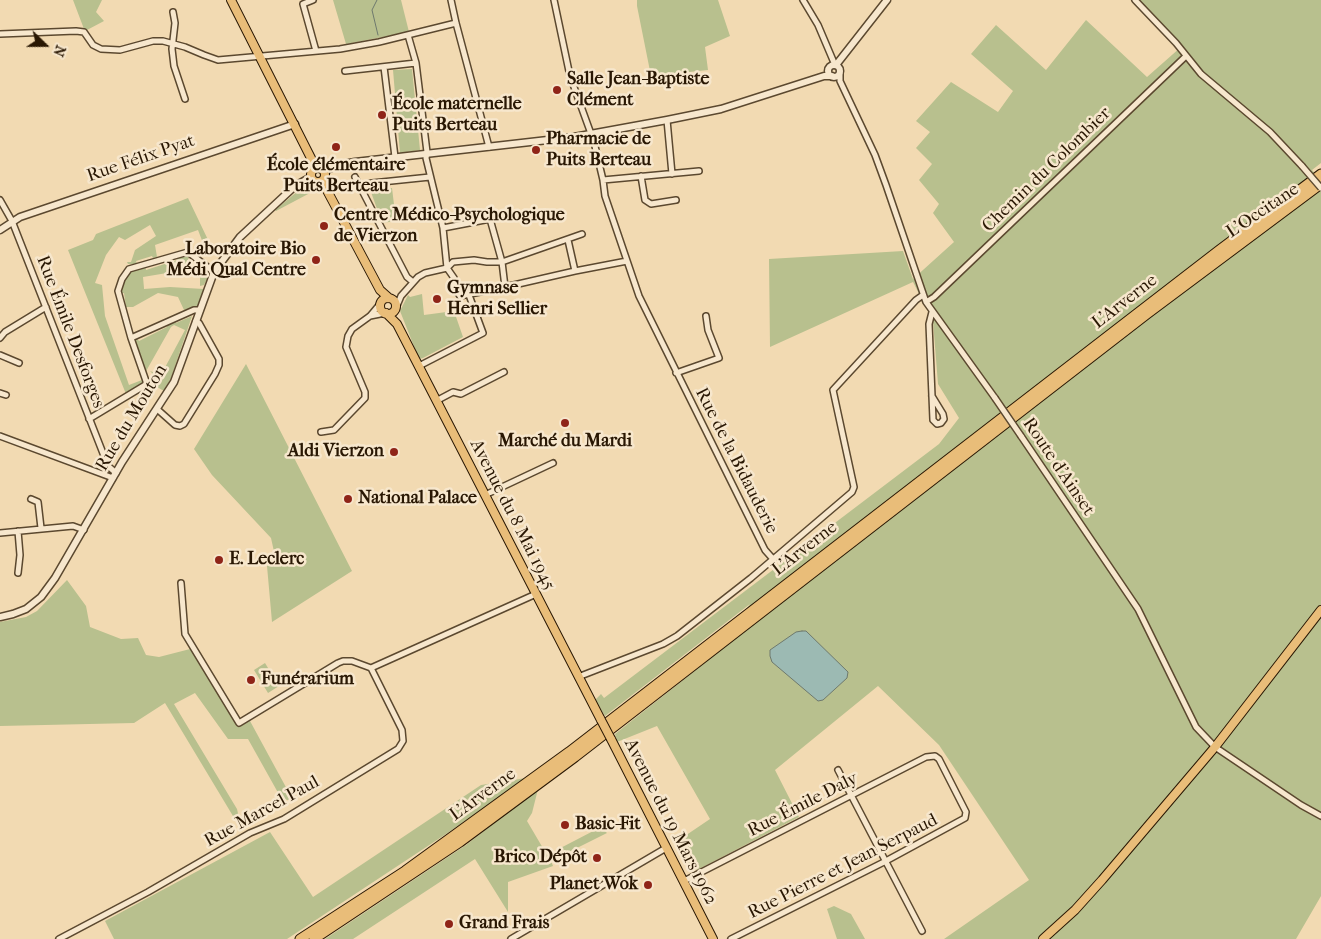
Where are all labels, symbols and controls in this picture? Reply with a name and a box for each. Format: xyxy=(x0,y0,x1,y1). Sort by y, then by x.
north arrow xyxy=(20,20,70,70)
text: N xyxy=(50,43,69,59)
place label: Salle Jean-Baptiste Clément xyxy=(567,69,709,112)
marker: Salle Jean-Baptiste Clément xyxy=(551,84,563,96)
place label: École maternelle Puits Berteau xyxy=(392,94,522,136)
street label: Chemin du Colombier xyxy=(978,103,1116,237)
marker: École maternelle Puits Berteau xyxy=(376,109,388,121)
place label: Pharmacie de Puits Berteau xyxy=(546,129,651,172)
street label: Rue Félix Pyat xyxy=(84,130,198,188)
marker: École élémentaire Puits Berteau xyxy=(330,141,342,153)
marker: Pharmacie de Puits Berteau xyxy=(530,144,542,156)
place label: École élémentaire Puits Berteau xyxy=(267,155,405,198)
street label: L'Occitane xyxy=(1223,179,1303,243)
place label: Centre Médico-Psychologique de Vierzon xyxy=(334,205,565,248)
marker: Centre Médico-Psychologique de Vierzon xyxy=(318,220,330,232)
place label: Laboratoire Bio Médi Qual Centre xyxy=(166,239,306,282)
street label: Rue Émile Desforges xyxy=(31,253,109,411)
marker: Laboratoire Bio Médi Qual Centre xyxy=(310,254,322,266)
street label: L'Arverne xyxy=(1088,270,1162,334)
place label: Gymnase Henri Sellier xyxy=(447,278,547,320)
marker: Gymnase Henri Sellier xyxy=(431,293,443,305)
street label: Rue du Mouton xyxy=(92,361,172,475)
street label: Rue de la Bidauderie xyxy=(690,384,782,538)
street label: Route d'Ainset xyxy=(1017,414,1099,520)
marker: Marché du Mardi xyxy=(559,417,571,429)
place label: Marché du Mardi xyxy=(498,431,632,453)
street label: Avenue du 8 Mai 1945 xyxy=(465,436,559,594)
place label: Aldi Vierzon xyxy=(288,441,384,463)
marker: Aldi Vierzon xyxy=(388,446,400,458)
place label: National Palace xyxy=(358,488,477,510)
marker: National Palace xyxy=(342,493,354,505)
street label: L'Arverne xyxy=(768,517,842,581)
place label: E. Leclerc xyxy=(229,549,304,571)
marker: E. Leclerc xyxy=(213,554,225,566)
place label: Funérarium xyxy=(261,669,354,691)
marker: Funérarium xyxy=(245,674,257,686)
street label: Avenue du 19 Mars 1962 xyxy=(619,735,721,909)
street label: L'Arverne xyxy=(446,764,520,826)
street label: Rue Émile Daly xyxy=(744,768,862,842)
street label: Rue Marcel Paul xyxy=(201,772,323,852)
street label: Rue Pierre et Jean Serpaud xyxy=(745,810,941,924)
place label: Basic-Fit xyxy=(575,814,641,836)
marker: Basic-Fit xyxy=(559,819,571,831)
place label: Brico Dépôt xyxy=(494,847,587,869)
marker: Brico Dépôt xyxy=(591,852,603,864)
place label: Planet Wok xyxy=(550,874,638,896)
marker: Planet Wok xyxy=(642,879,654,891)
place label: Grand Frais xyxy=(459,913,549,935)
marker: Grand Frais xyxy=(443,918,455,930)

